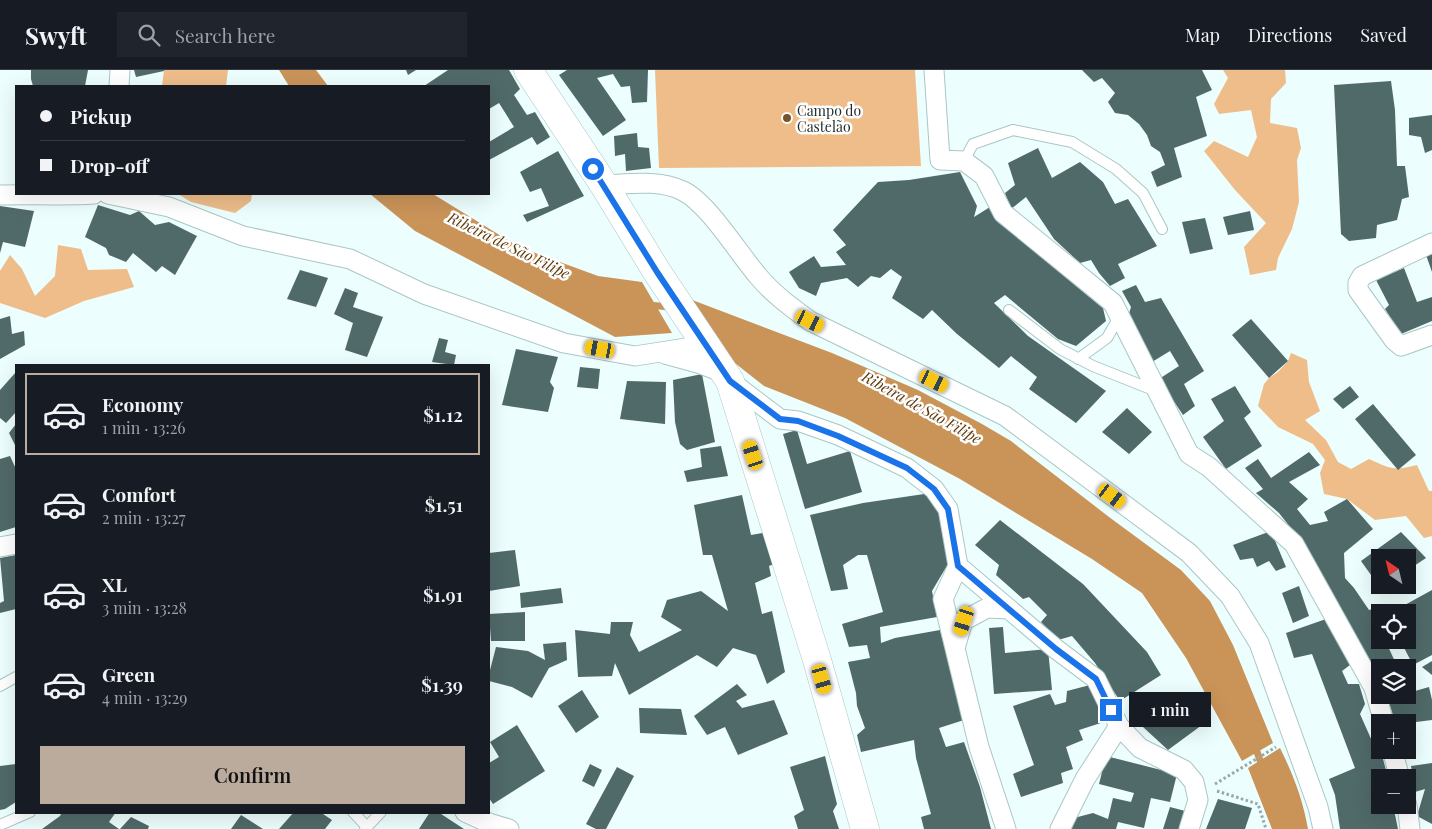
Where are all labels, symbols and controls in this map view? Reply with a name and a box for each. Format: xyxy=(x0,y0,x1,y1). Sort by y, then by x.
search box xyxy=(117,12,467,57)
text: Swyft xyxy=(25,19,87,51)
icon: search xyxy=(135,21,163,49)
text: Search here xyxy=(175,22,275,48)
text: Map xyxy=(1185,23,1220,47)
text: Directions xyxy=(1248,23,1332,47)
text: Saved xyxy=(1360,23,1407,47)
place label: Campo do Castelão xyxy=(797,101,861,136)
text: Pickup xyxy=(70,103,132,129)
marker: Campo do Castelão xyxy=(781,112,793,124)
text: Drop-off xyxy=(70,152,148,178)
route start xyxy=(582,158,604,180)
water label: Ribeira de São Filipe xyxy=(444,206,574,283)
car xyxy=(793,308,826,334)
car xyxy=(583,339,616,359)
water label: Ribeira de São Filipe xyxy=(858,365,986,448)
car xyxy=(917,368,950,394)
text: Economy xyxy=(102,391,183,417)
icon: car xyxy=(42,392,87,437)
text: $1.12 xyxy=(423,401,463,427)
text: 1 min · 13:26 xyxy=(102,417,186,438)
car xyxy=(741,438,764,472)
text: Comfort xyxy=(102,481,176,507)
car xyxy=(1095,481,1128,511)
icon: car xyxy=(42,482,87,527)
text: $1.51 xyxy=(425,491,463,517)
text: 2 min · 13:27 xyxy=(102,507,186,528)
north arrow xyxy=(1371,549,1416,594)
map controls xyxy=(1371,549,1416,814)
text: XL xyxy=(102,571,127,597)
icon: car xyxy=(42,572,87,617)
text: $1.91 xyxy=(423,581,463,607)
text: 3 min · 13:28 xyxy=(102,597,187,618)
car xyxy=(952,604,975,638)
button: locate xyxy=(1371,604,1416,649)
button: layers xyxy=(1371,659,1416,704)
text: Green xyxy=(102,661,155,687)
icon: car xyxy=(42,662,87,707)
car xyxy=(810,663,833,695)
text: $1.39 xyxy=(421,671,463,697)
text: 4 min · 13:29 xyxy=(102,687,187,708)
callout: 1 min xyxy=(1128,692,1211,728)
route end xyxy=(1100,699,1122,721)
text: 1 min xyxy=(1151,699,1189,720)
button: + xyxy=(1371,714,1416,759)
button: Confirm xyxy=(40,746,465,804)
button: − xyxy=(1371,769,1416,814)

